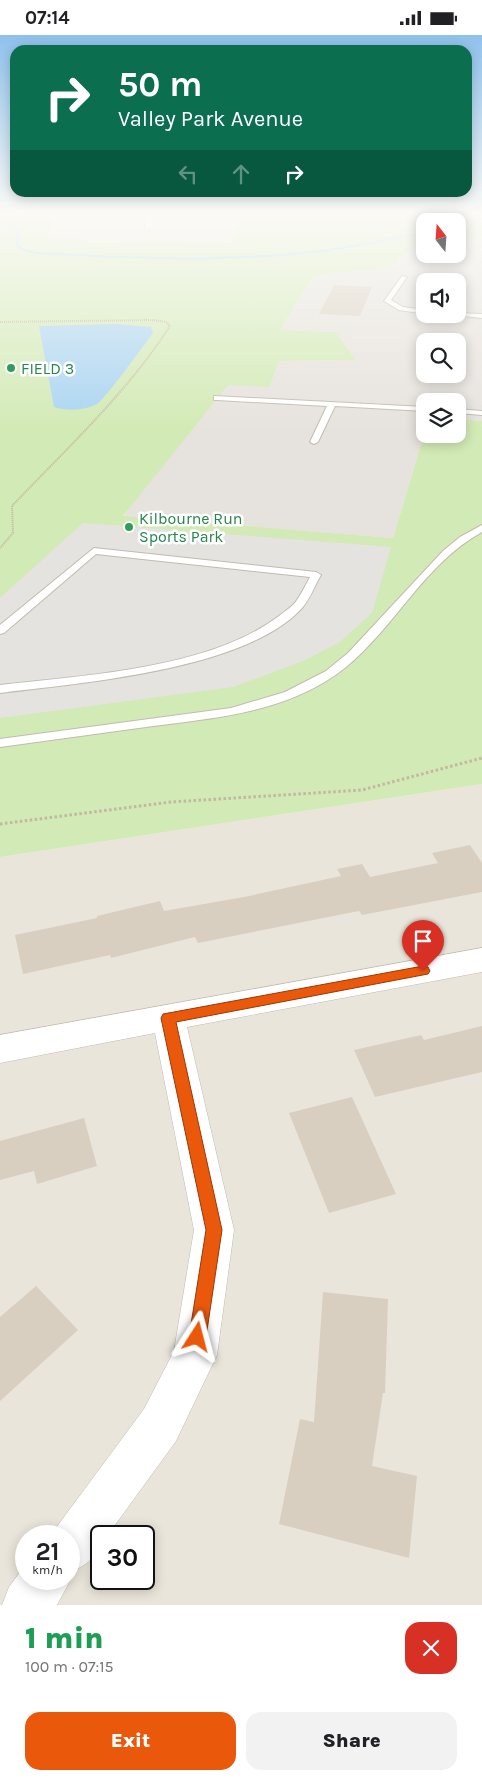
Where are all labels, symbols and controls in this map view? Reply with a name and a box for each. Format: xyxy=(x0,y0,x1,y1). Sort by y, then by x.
text: 07:14 xyxy=(25,7,70,29)
text: 50 m xyxy=(118,64,203,105)
icon: right xyxy=(35,65,100,130)
text: Valley Park Avenue xyxy=(118,106,303,132)
icon: left xyxy=(174,160,202,188)
icon: ahead xyxy=(227,160,255,188)
icon: right xyxy=(280,160,308,188)
north arrow xyxy=(416,213,466,263)
map controls xyxy=(416,213,466,443)
button: sound xyxy=(416,273,466,323)
button: search xyxy=(416,333,466,383)
place label: FIELD 3 xyxy=(21,359,74,378)
marker: FIELD 3 xyxy=(5,362,17,374)
button: layers xyxy=(416,393,466,443)
place label: Kilbourne Run Sports Park xyxy=(139,509,242,546)
marker: Kilbourne Run Sports Park xyxy=(123,521,135,533)
pin xyxy=(402,920,444,971)
icon: arrive xyxy=(409,927,437,955)
position arrow xyxy=(170,1310,222,1362)
speed limit sign: 30 xyxy=(90,1525,155,1590)
text: 21 xyxy=(35,1537,60,1566)
text: km/h xyxy=(32,1563,63,1577)
text: 1 min xyxy=(25,1620,104,1656)
button: close xyxy=(405,1622,457,1674)
text: 100 m · 07:15 xyxy=(25,1657,114,1676)
button: Exit xyxy=(25,1712,236,1770)
button: Share xyxy=(246,1712,457,1770)

